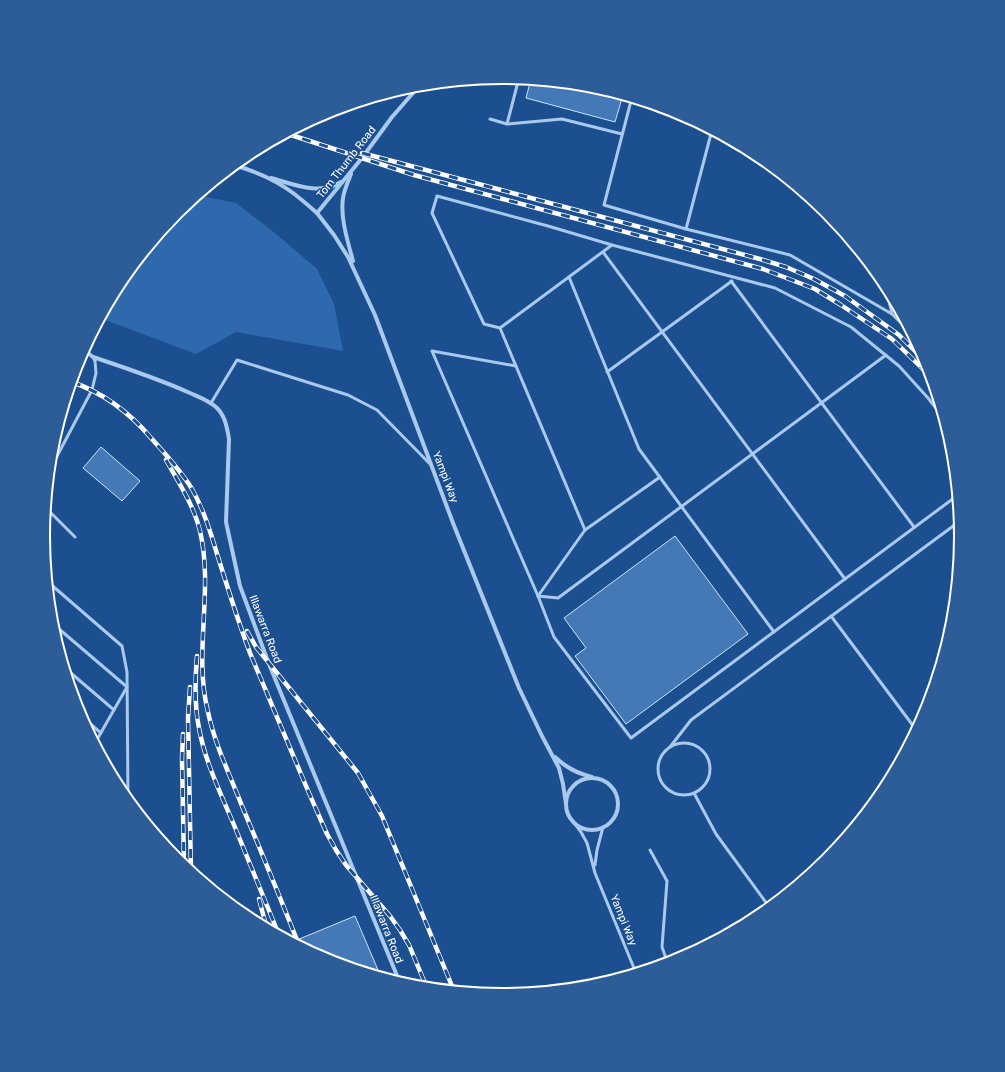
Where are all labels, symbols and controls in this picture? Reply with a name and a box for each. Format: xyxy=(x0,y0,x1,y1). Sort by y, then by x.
street label: Tom Thumb Road xyxy=(314,123,379,201)
street label: Yampi Way xyxy=(430,450,461,505)
street label: Illawarra Road xyxy=(247,593,285,665)
street label: Illawarra Road xyxy=(367,893,406,965)
street label: Yampi Way xyxy=(607,893,640,948)

